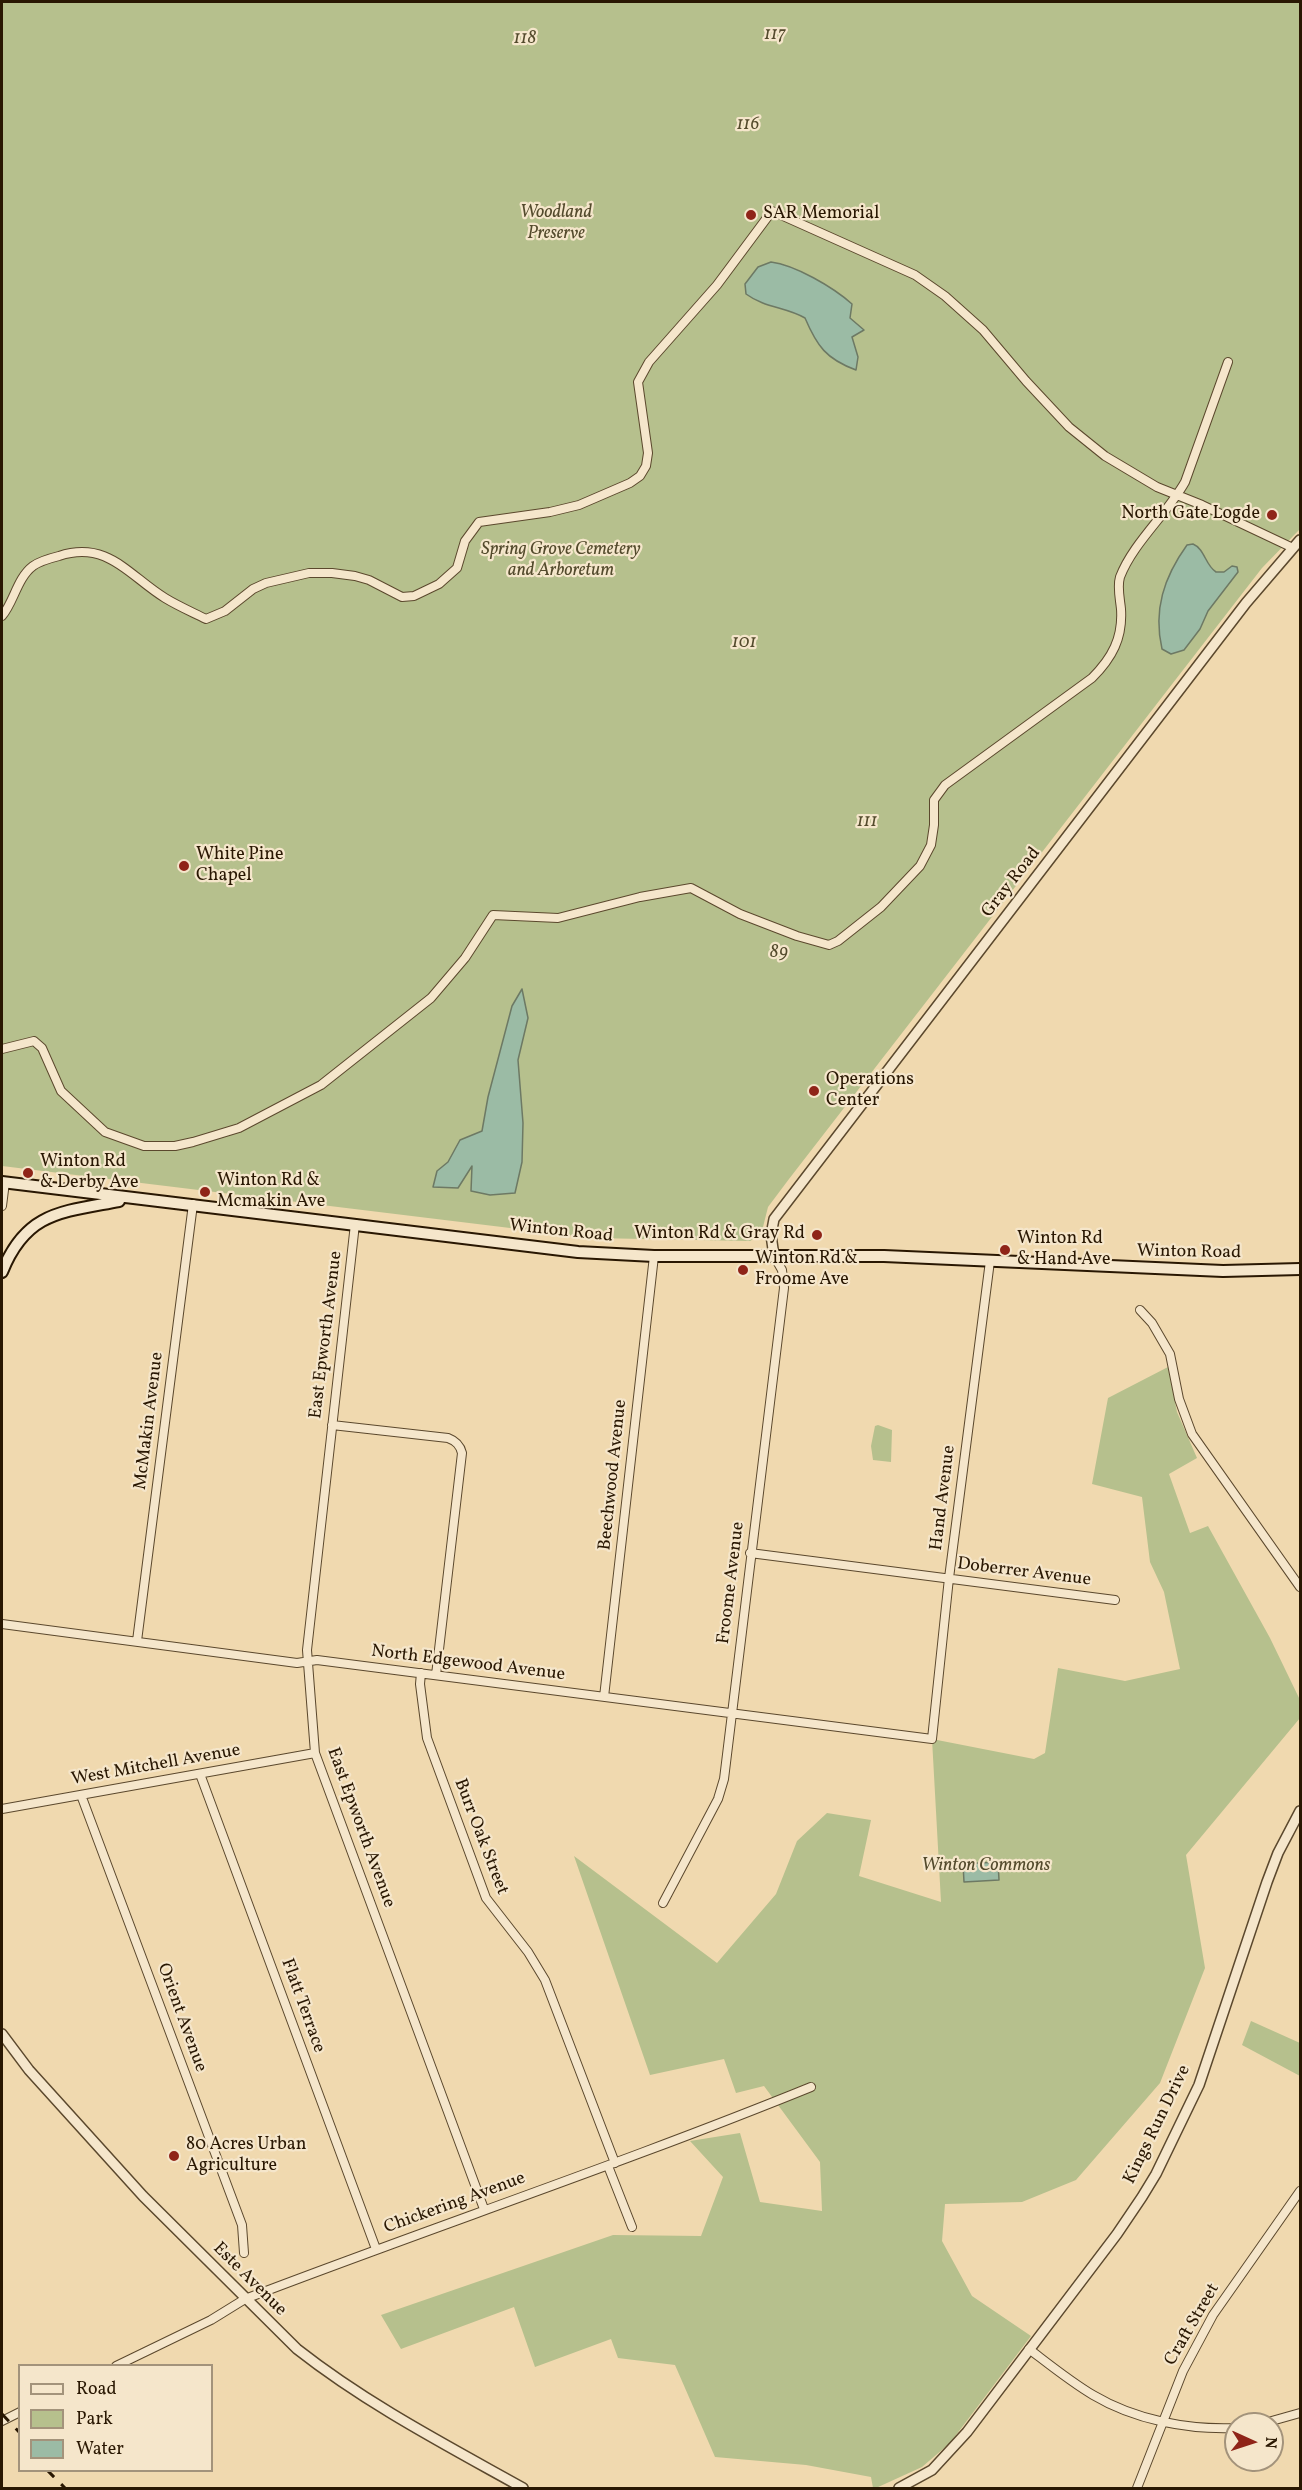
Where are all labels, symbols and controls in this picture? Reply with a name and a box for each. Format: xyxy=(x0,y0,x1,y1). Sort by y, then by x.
park label: 117 xyxy=(764,25,786,47)
park label: 118 xyxy=(514,29,536,51)
park label: 116 xyxy=(736,115,760,137)
park label: Woodland Preserve xyxy=(520,203,592,246)
place label: SAR Memorial xyxy=(763,204,879,226)
marker: SAR Memorial xyxy=(744,208,758,222)
place label: North Gate Logde xyxy=(1121,504,1260,526)
marker: North Gate Logde xyxy=(1265,508,1279,522)
park label: Spring Grove Cemetery and Arboretum xyxy=(481,540,641,582)
park label: 101 xyxy=(732,633,756,655)
park label: 111 xyxy=(857,812,877,834)
street label: Gray Road xyxy=(978,844,1046,922)
place label: White Pine Chapel xyxy=(196,845,283,888)
marker: White Pine Chapel xyxy=(177,859,191,873)
park label: 89 xyxy=(770,943,788,965)
place label: Operations Center xyxy=(826,1070,914,1112)
marker: Operations Center xyxy=(807,1084,821,1098)
place label: Winton Rd & Derby Ave xyxy=(40,1152,139,1194)
marker: Winton Rd & Derby Ave xyxy=(21,1166,35,1180)
place label: Winton Rd & Mcmakin Ave xyxy=(217,1171,325,1214)
marker: Winton Rd & Mcmakin Ave xyxy=(198,1185,212,1199)
street label: Winton Road xyxy=(508,1216,614,1248)
place label: Winton Rd & Gray Rd xyxy=(634,1224,805,1246)
marker: Winton Rd & Gray Rd xyxy=(810,1228,824,1242)
place label: Winton Rd & Hand Ave xyxy=(1017,1229,1110,1272)
street label: Winton Road xyxy=(1137,1241,1241,1265)
marker: Winton Rd & Hand Ave xyxy=(998,1243,1012,1257)
place label: Winton Rd & Froome Ave xyxy=(755,1249,858,1292)
street label: East Epworth Avenue xyxy=(306,1250,348,1420)
marker: Winton Rd & Froome Ave xyxy=(736,1263,750,1277)
street label: McMakin Avenue xyxy=(131,1351,169,1491)
street label: Beechwood Avenue xyxy=(595,1399,633,1551)
street label: Hand Avenue xyxy=(927,1444,961,1552)
street label: Froome Avenue xyxy=(714,1521,750,1645)
street label: Doberrer Avenue xyxy=(956,1554,1092,1592)
street label: North Edgewood Avenue xyxy=(370,1641,566,1687)
street label: West Mitchell Avenue xyxy=(70,1741,242,1791)
street label: East Epworth Avenue xyxy=(321,1745,399,1911)
street label: Burr Oak Street xyxy=(448,1776,512,1898)
park label: Winton Commons xyxy=(922,1856,1050,1878)
street label: Flatt Terrace xyxy=(275,1956,329,2056)
street label: Orient Avenue xyxy=(151,1961,211,2075)
street label: Kings Run Drive xyxy=(1120,2062,1196,2188)
place label: 80 Acres Urban Agriculture xyxy=(186,2135,307,2178)
marker: 80 Acres Urban Agriculture xyxy=(167,2149,181,2163)
street label: Chickering Avenue xyxy=(381,2168,529,2240)
street label: Este Avenue xyxy=(208,2239,290,2321)
street label: Craft Street xyxy=(1161,2280,1225,2370)
legend xyxy=(18,2364,213,2472)
text: Road xyxy=(76,2377,117,2402)
text: Park xyxy=(76,2407,113,2432)
north arrow xyxy=(1224,2412,1284,2472)
text: N xyxy=(1259,2436,1281,2449)
text: Water xyxy=(76,2437,124,2462)

